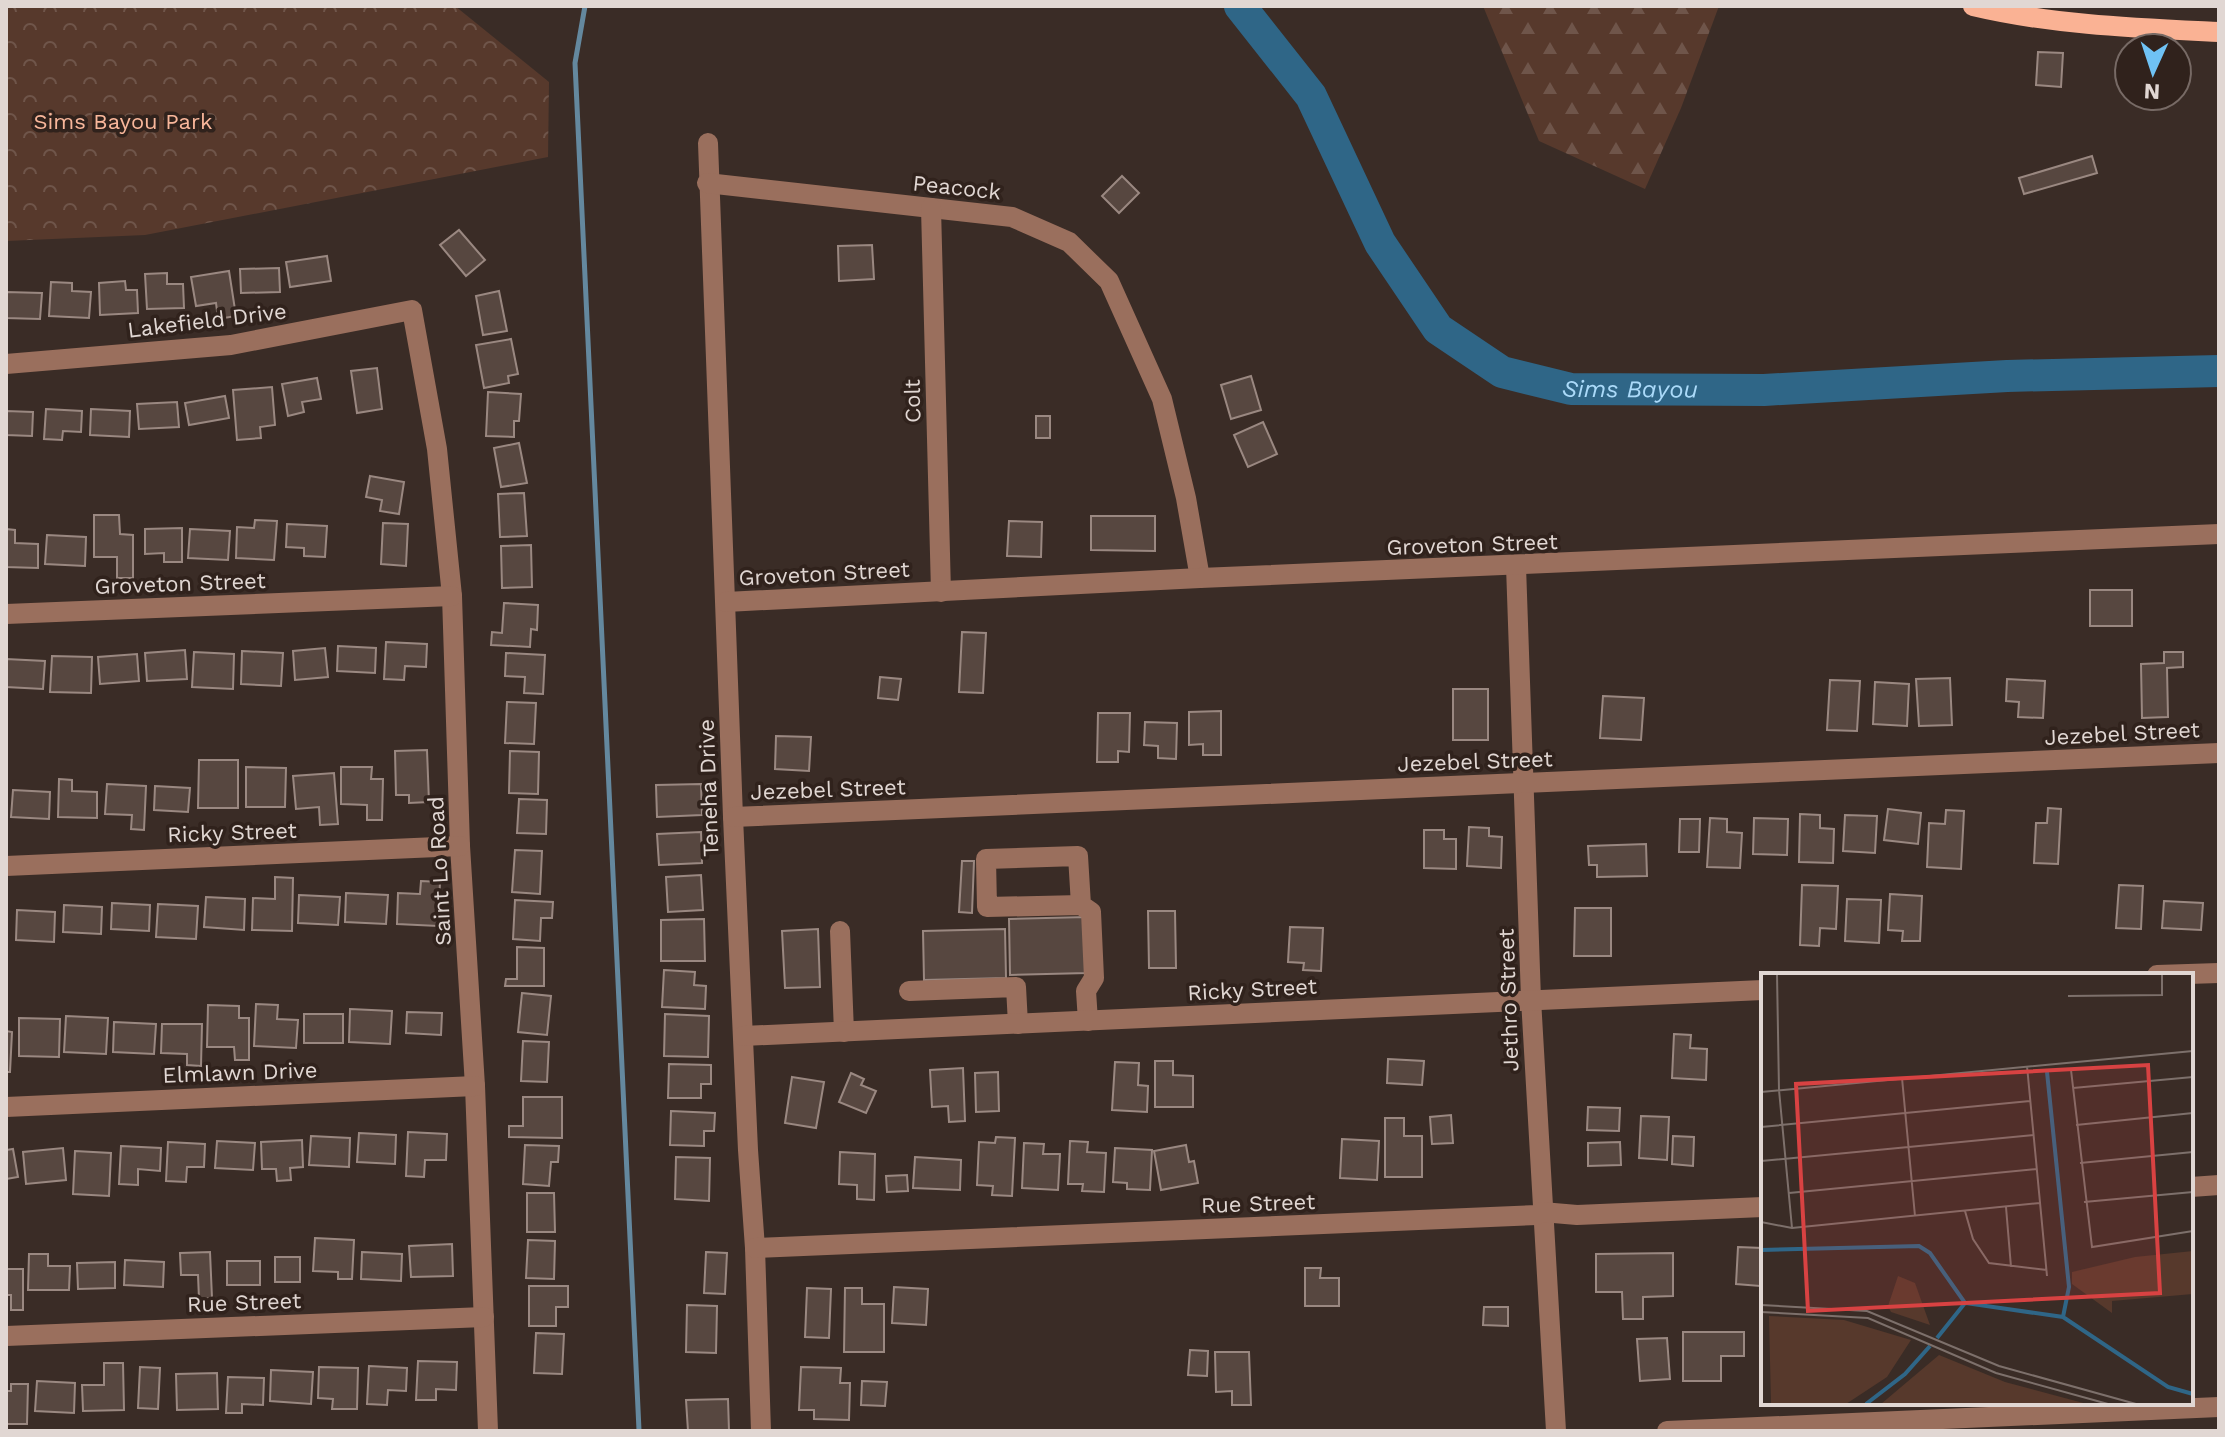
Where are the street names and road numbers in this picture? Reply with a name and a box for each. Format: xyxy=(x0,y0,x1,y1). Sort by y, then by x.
street label: Peacock xyxy=(912,170,1002,205)
street label: Lakefield Drive xyxy=(126,298,288,343)
street label: Colt xyxy=(900,379,925,423)
street label: Groveton Street xyxy=(1386,529,1558,560)
street label: Groveton Street xyxy=(738,557,910,590)
street label: Groveton Street xyxy=(94,568,266,599)
street label: Jezebel Street xyxy=(2044,717,2200,750)
street label: Teneha Drive xyxy=(694,719,723,857)
street label: Jezebel Street xyxy=(1397,746,1553,777)
street label: Jezebel Street xyxy=(750,774,906,805)
street label: Saint Lo Road xyxy=(423,796,456,946)
street label: Ricky Street xyxy=(167,818,297,847)
street label: Jethro Street xyxy=(1494,928,1523,1072)
street label: Ricky Street xyxy=(1187,974,1317,1005)
street label: Elmlawn Drive xyxy=(162,1057,318,1088)
street label: Rue Street xyxy=(1200,1189,1316,1218)
street label: Rue Street xyxy=(186,1288,302,1317)

